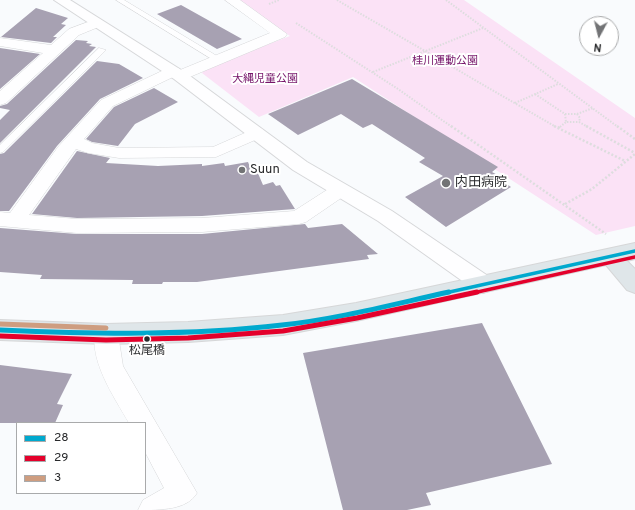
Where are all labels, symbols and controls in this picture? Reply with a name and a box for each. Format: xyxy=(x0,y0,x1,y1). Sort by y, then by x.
north arrow xyxy=(579,16,619,56)
text: N xyxy=(593,39,602,54)
park label: 桂川運動公園 xyxy=(412,55,478,69)
park label: 大縄児童公園 xyxy=(232,73,298,87)
place label: Suun xyxy=(250,162,280,178)
marker: Suun xyxy=(237,165,247,175)
place label: 内田病院 xyxy=(455,175,507,191)
marker: 内田病院 xyxy=(440,177,452,189)
marker: 松尾橋 xyxy=(142,334,152,344)
place label: 松尾橋 xyxy=(129,345,165,359)
legend xyxy=(16,422,146,494)
text: 28 xyxy=(54,430,69,446)
text: 29 xyxy=(54,450,69,466)
text: 3 xyxy=(54,470,61,486)

